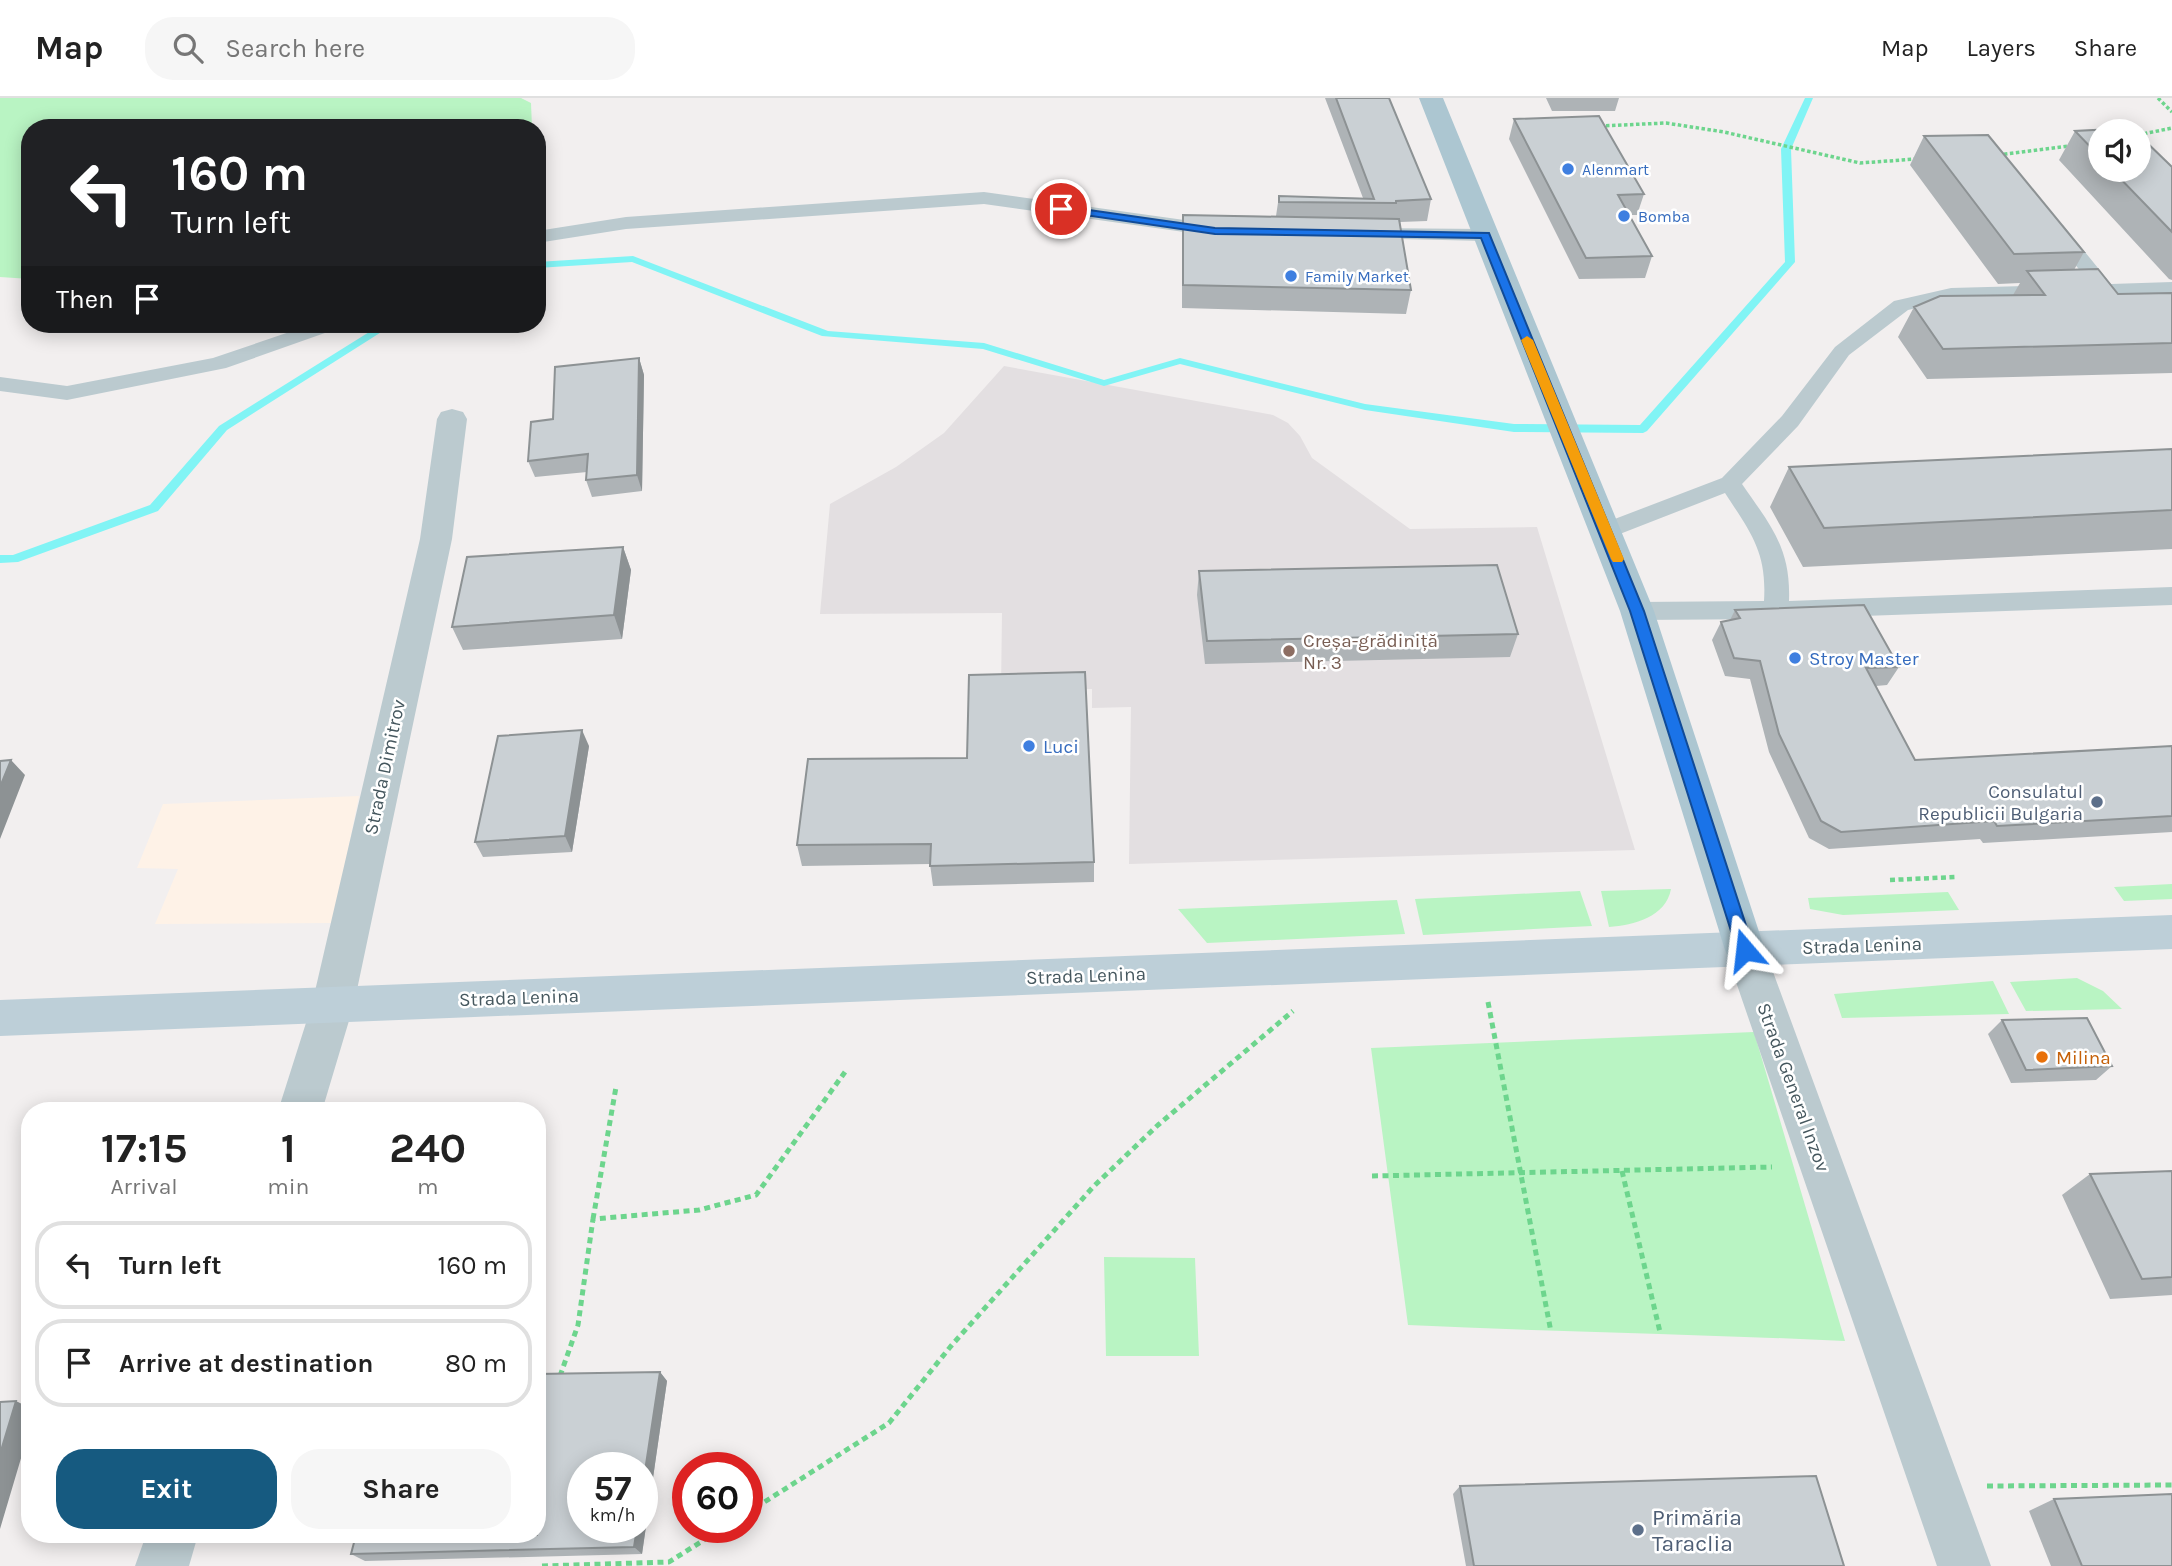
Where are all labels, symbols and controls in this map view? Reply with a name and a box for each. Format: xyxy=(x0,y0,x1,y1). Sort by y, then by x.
search box xyxy=(145,17,635,80)
text: Map xyxy=(35,29,103,67)
icon: search xyxy=(169,29,207,67)
text: Search here xyxy=(225,33,365,64)
text: Map xyxy=(1881,34,1929,62)
text: Layers xyxy=(1967,34,2036,62)
text: Share xyxy=(2074,34,2137,62)
map controls xyxy=(2088,119,2151,182)
button: sound xyxy=(2088,119,2151,182)
text: 160 m xyxy=(171,145,308,202)
icon: left xyxy=(56,147,147,238)
place label: Alenmart xyxy=(1582,160,1649,179)
marker: Alenmart xyxy=(1560,161,1576,177)
pin xyxy=(1031,179,1091,239)
icon: arrive xyxy=(1042,190,1080,228)
text: Turn left xyxy=(171,204,291,241)
place label: Bomba xyxy=(1638,207,1690,226)
marker: Bomba xyxy=(1616,208,1632,224)
place label: Family Market xyxy=(1305,267,1409,286)
marker: Family Market xyxy=(1283,268,1299,284)
icon: arrive xyxy=(128,280,166,318)
text: Then xyxy=(56,284,114,315)
place label: Creșa-grădiniță Nr. 3 xyxy=(1303,630,1438,674)
marker: Creșa-grădiniță Nr. 3 xyxy=(1281,643,1297,659)
place label: Stroy Master xyxy=(1809,648,1919,670)
marker: Stroy Master xyxy=(1787,650,1803,666)
street label: Strada Dimitrov xyxy=(360,697,410,837)
place label: Luci xyxy=(1043,736,1079,758)
marker: Luci xyxy=(1021,738,1037,754)
place label: Consulatul Republicii Bulgaria xyxy=(1918,781,2083,825)
marker: Consulatul Republicii Bulgaria xyxy=(2089,794,2105,810)
position arrow xyxy=(1708,913,1782,987)
street label: Strada Lenina xyxy=(1802,933,1922,959)
street label: Strada Lenina xyxy=(1026,963,1146,989)
street label: Strada Lenina xyxy=(459,985,579,1011)
street label: Strada General Inzov xyxy=(1752,1000,1834,1175)
place label: Milina xyxy=(2056,1047,2111,1069)
marker: Milina xyxy=(2034,1049,2050,1065)
text: 17:15 xyxy=(101,1123,187,1173)
text: 1 xyxy=(281,1123,296,1173)
text: 240 xyxy=(389,1123,466,1173)
text: Arrival xyxy=(110,1173,178,1200)
text: min xyxy=(267,1173,309,1200)
text: m xyxy=(417,1173,438,1200)
icon: left xyxy=(60,1246,98,1284)
text: Turn left xyxy=(119,1250,221,1281)
text: 160 m xyxy=(438,1250,507,1281)
icon: arrive xyxy=(60,1344,98,1382)
text: Arrive at destination xyxy=(119,1348,373,1379)
text: 80 m xyxy=(445,1348,507,1379)
button: Exit xyxy=(56,1449,277,1529)
button: Share xyxy=(291,1449,511,1529)
speed limit sign: 60 xyxy=(672,1452,763,1543)
text: 57 xyxy=(594,1468,631,1509)
text: km/h xyxy=(590,1504,635,1526)
place label: Primăria Taraclia xyxy=(1652,1504,1742,1557)
marker: Primăria Taraclia xyxy=(1630,1522,1646,1538)

